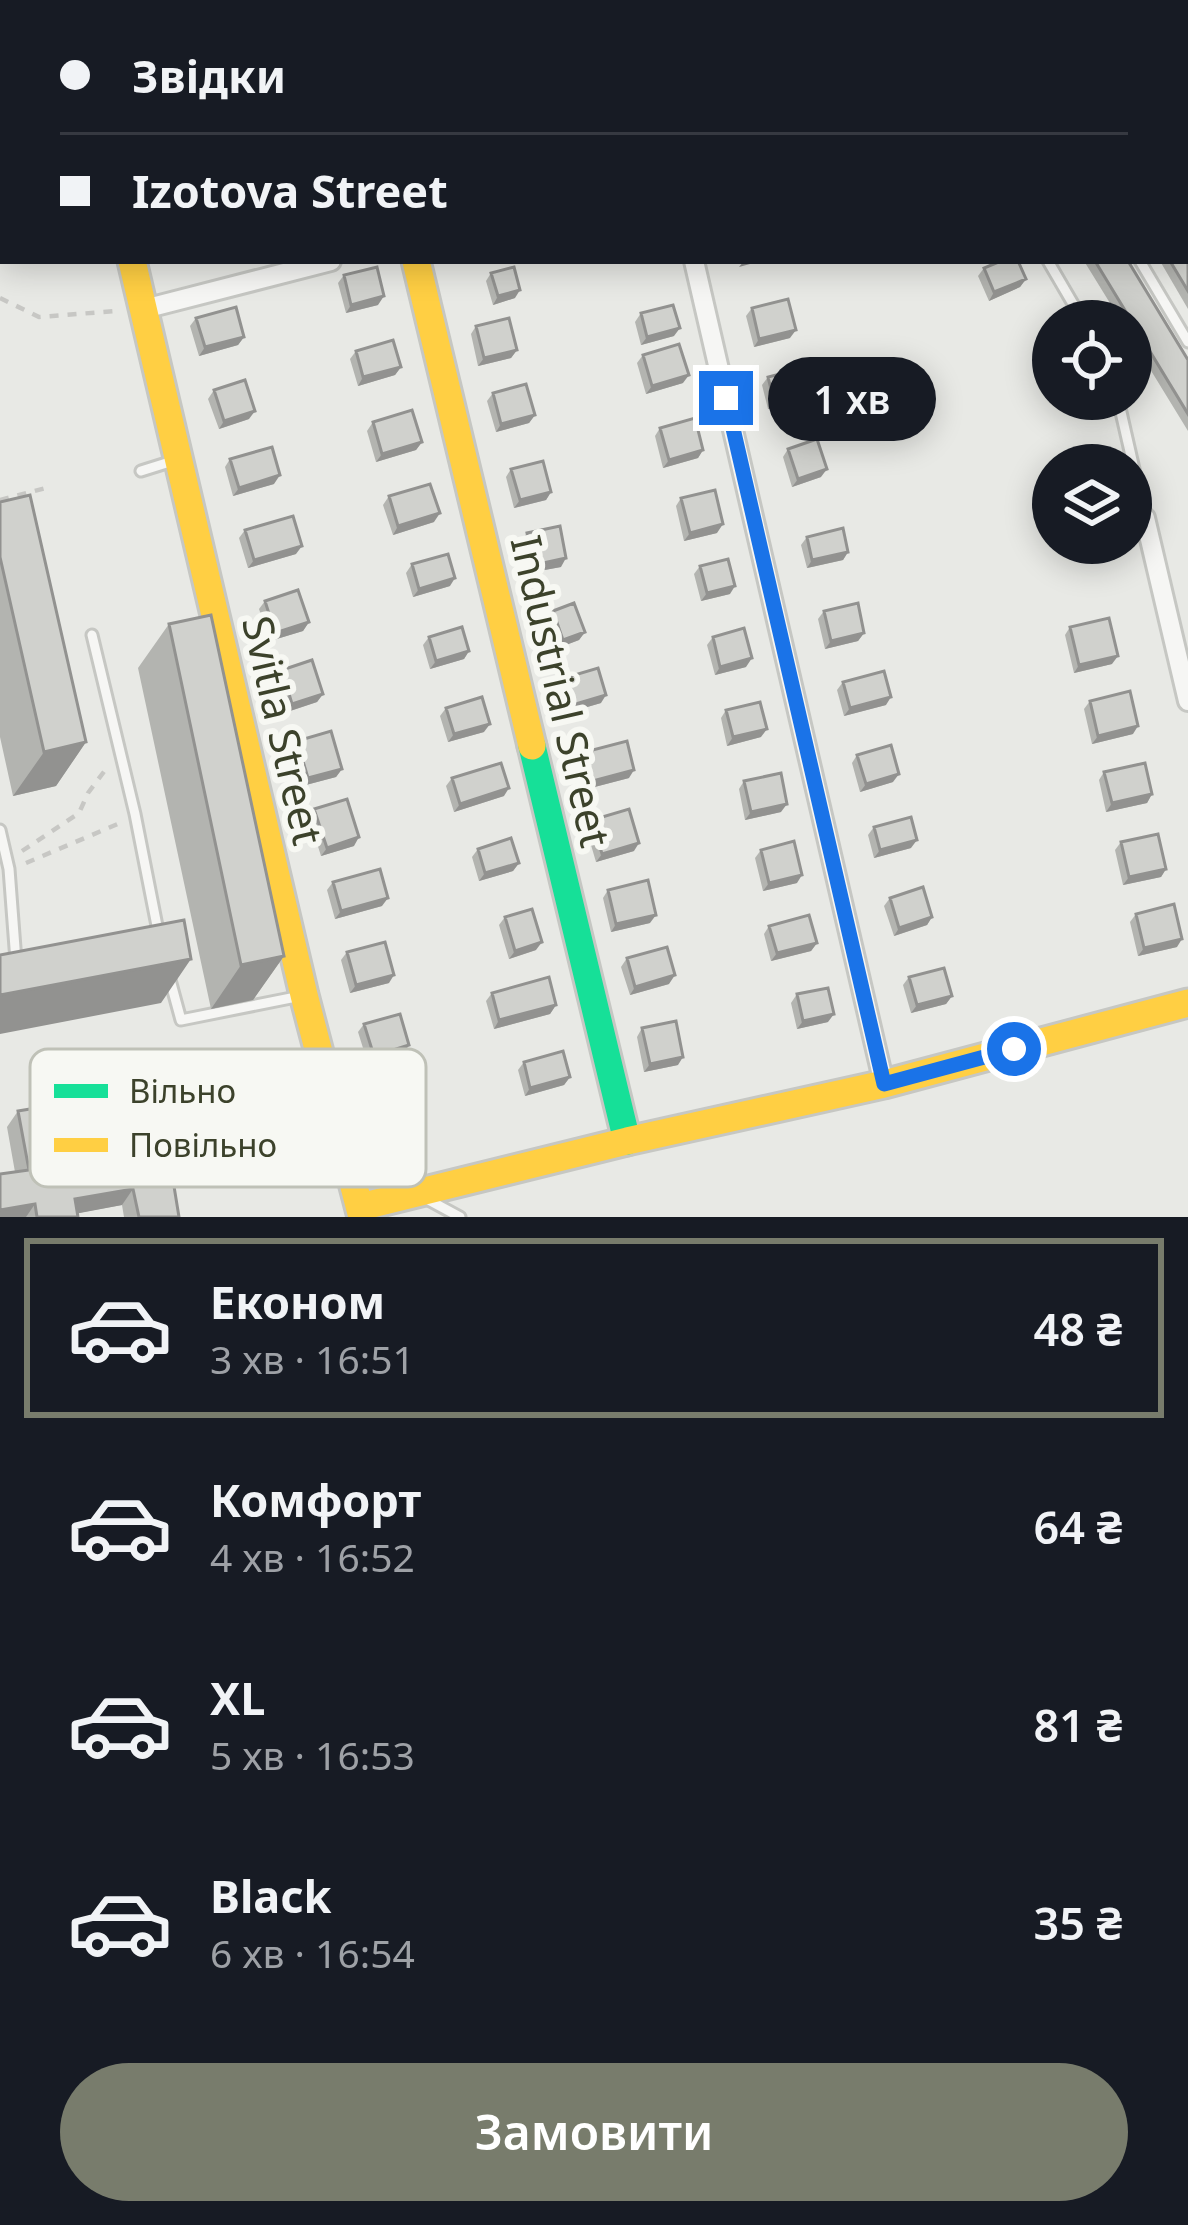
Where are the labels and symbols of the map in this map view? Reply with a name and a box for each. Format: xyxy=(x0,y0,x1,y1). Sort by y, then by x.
callout: 1 хв xyxy=(768,356,936,440)
route end xyxy=(699,371,753,425)
street label: Industrial Street xyxy=(498,530,626,852)
street label: Svitla Street xyxy=(230,610,338,850)
route start xyxy=(987,1022,1041,1076)
legend xyxy=(30,1049,426,1187)
text: Вільно xyxy=(129,1068,236,1113)
text: Повільно xyxy=(129,1122,277,1167)

